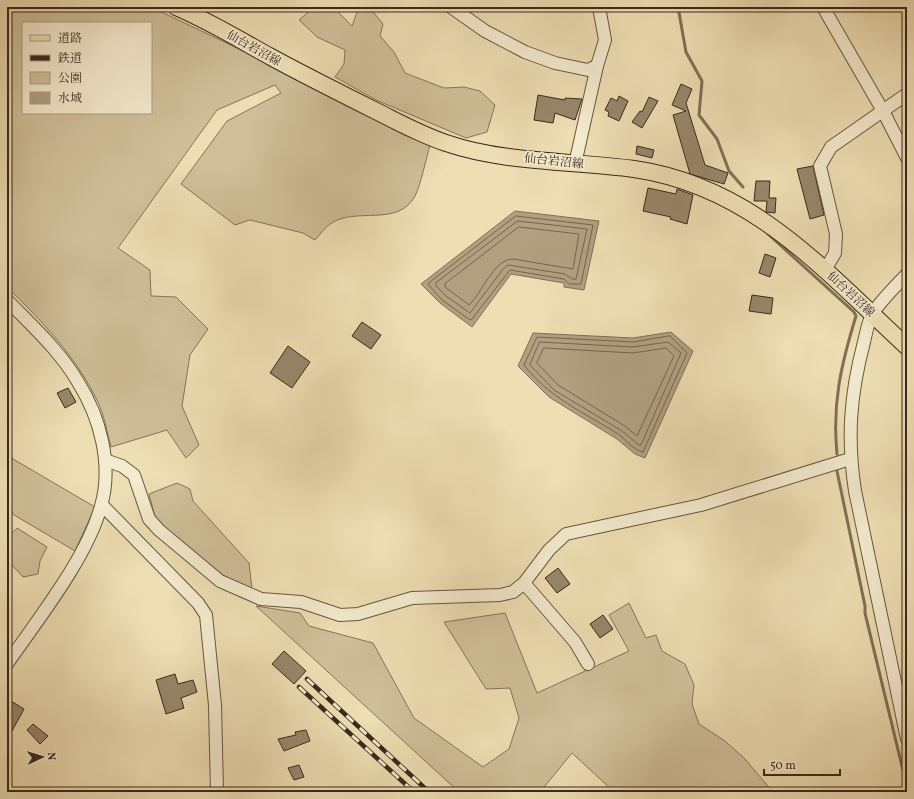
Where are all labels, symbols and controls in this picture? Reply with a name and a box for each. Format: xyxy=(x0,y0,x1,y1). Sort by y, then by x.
legend xyxy=(22,22,152,114)
street label: 仙台岩沼線 xyxy=(223,27,284,70)
text: 道路 xyxy=(58,31,82,47)
text: 鉄道 xyxy=(57,51,82,67)
text: 公園 xyxy=(58,71,82,87)
text: 水域 xyxy=(58,91,82,107)
street label: 仙台岩沼線 xyxy=(523,151,585,173)
street label: 仙台岩沼線 xyxy=(823,268,878,321)
north arrow xyxy=(22,737,62,777)
scale bar xyxy=(764,751,840,777)
text: N xyxy=(43,752,58,761)
text: 50 m xyxy=(770,758,796,774)

